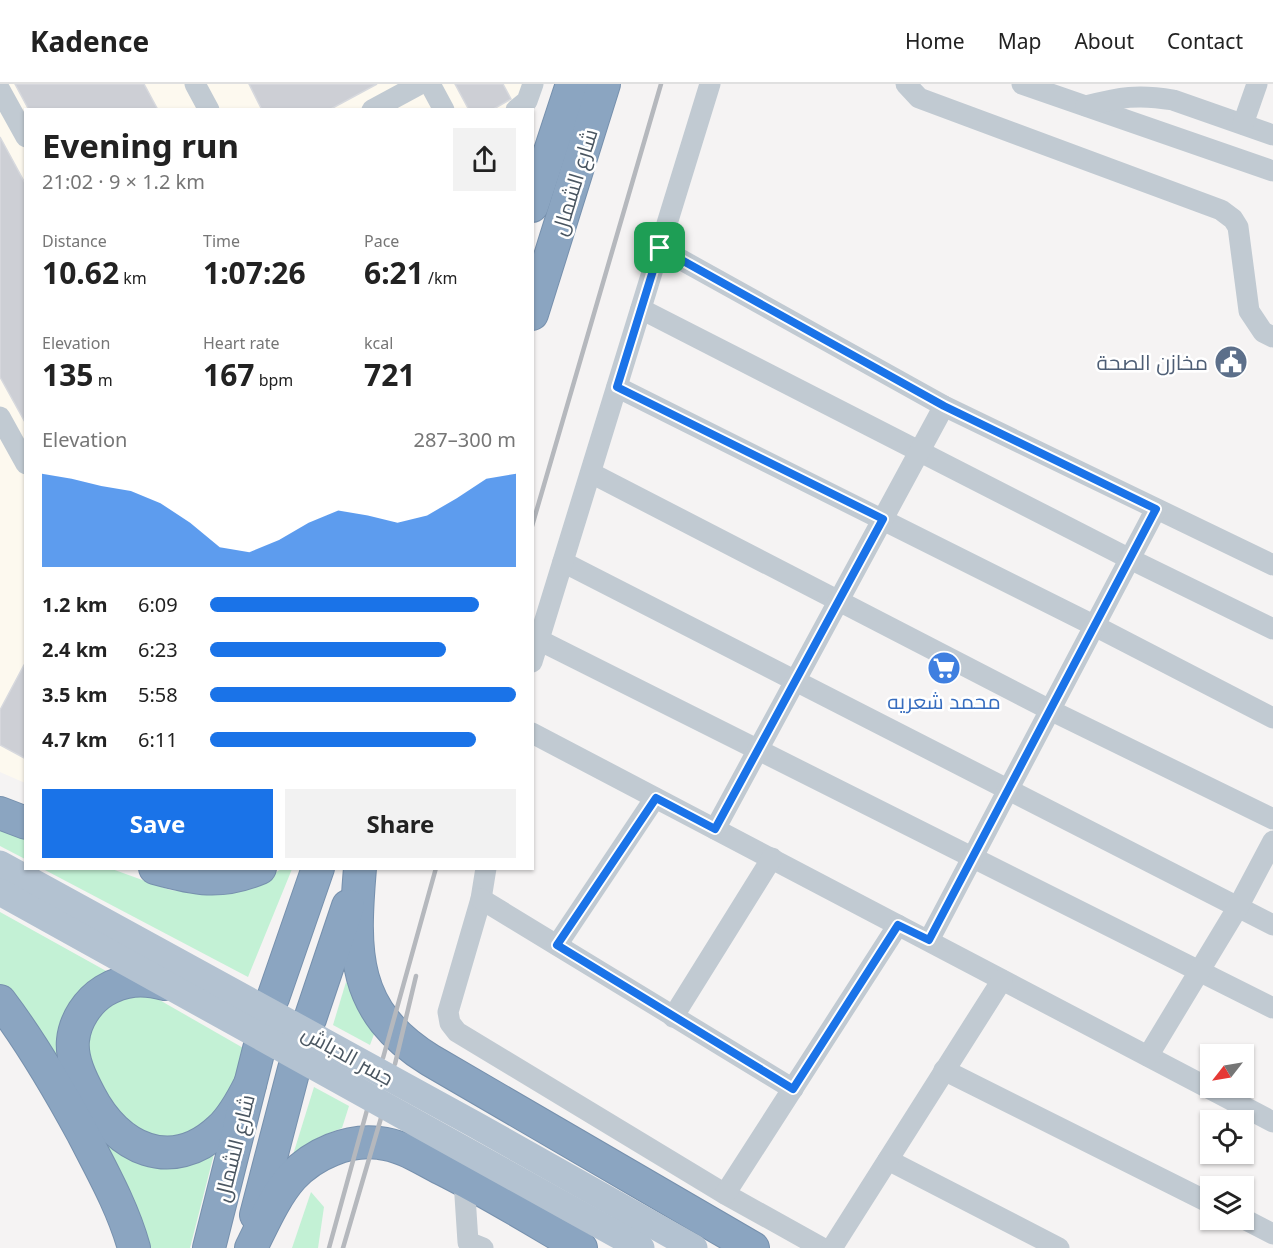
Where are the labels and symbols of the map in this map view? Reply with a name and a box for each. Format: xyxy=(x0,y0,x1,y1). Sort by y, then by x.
street label: شارع الشمال xyxy=(545,125,604,239)
pin xyxy=(634,222,685,273)
public building icon: مخازن الصحة xyxy=(1213,344,1249,380)
place label: مخازن الصحة xyxy=(1097,348,1208,376)
supermarket icon: محمد شعريه xyxy=(926,650,962,686)
place label: محمد شعريه xyxy=(887,687,1001,715)
street label: جسر الدباش xyxy=(297,1018,399,1092)
north arrow xyxy=(1200,1044,1254,1098)
street label: شارع الشمال xyxy=(207,1091,262,1205)

